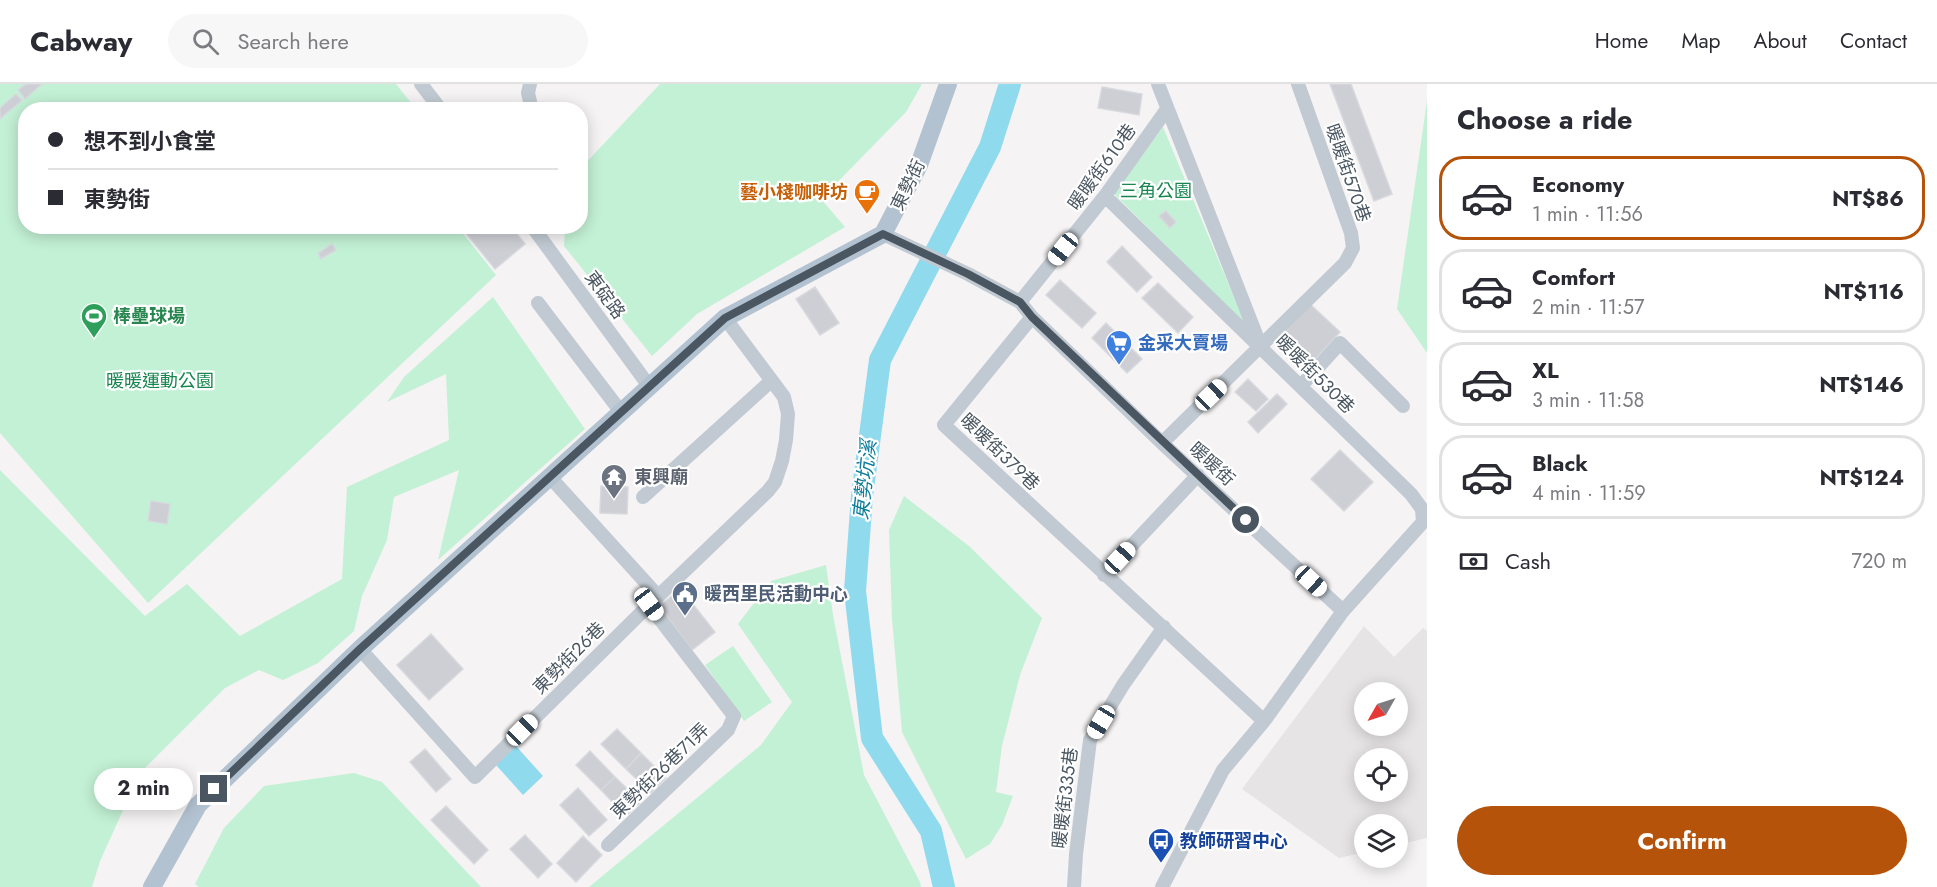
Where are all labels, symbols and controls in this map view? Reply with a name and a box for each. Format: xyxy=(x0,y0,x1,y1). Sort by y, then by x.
search box xyxy=(168,14,588,68)
text: Cabway xyxy=(30,21,132,62)
icon: search xyxy=(189,25,222,58)
text: Search here xyxy=(237,25,349,57)
text: Home xyxy=(1595,26,1648,56)
text: Map xyxy=(1681,26,1721,56)
text: About xyxy=(1754,26,1807,56)
text: Contact xyxy=(1840,26,1907,56)
text: Choose a ride xyxy=(1457,100,1632,139)
street label: 暖暖街610巷 xyxy=(1062,118,1142,216)
street label: 暖暖街570巷 xyxy=(1319,120,1377,226)
text: 想不到小食堂 xyxy=(84,125,216,157)
street label: 東勢街 xyxy=(884,155,932,215)
text: Economy xyxy=(1532,168,1624,200)
icon: car xyxy=(1460,171,1514,225)
cafe icon: 藝小棧咖啡坊 xyxy=(852,177,882,215)
park label: 三角公園 xyxy=(1120,178,1192,204)
place label: 藝小棧咖啡坊 xyxy=(740,179,848,205)
text: NT$86 xyxy=(1832,182,1904,214)
text: 東勢街 xyxy=(84,183,150,215)
text: 1 min · 11:56 xyxy=(1532,200,1643,229)
car xyxy=(1045,229,1081,269)
text: Comfort xyxy=(1532,261,1615,293)
icon: car xyxy=(1460,264,1514,318)
street label: 東碇路 xyxy=(579,266,631,324)
text: NT$116 xyxy=(1823,275,1904,307)
text: 2 min · 11:57 xyxy=(1532,293,1644,322)
sports icon: 棒壘球場 xyxy=(79,301,109,339)
place label: 棒壘球場 xyxy=(113,303,185,329)
supermarket icon: 金采大賣場 xyxy=(1104,328,1134,366)
street label: 暖暖街530巷 xyxy=(1269,328,1361,420)
place label: 金采大賣場 xyxy=(1138,330,1228,356)
text: XL xyxy=(1532,354,1559,386)
icon: car xyxy=(1460,357,1514,411)
park label: 暖暖運動公園 xyxy=(106,368,214,394)
text: NT$146 xyxy=(1819,368,1904,400)
car xyxy=(1192,376,1230,414)
text: 3 min · 11:58 xyxy=(1532,386,1644,415)
street label: 暖暖街379巷 xyxy=(955,407,1045,497)
water label: 東勢坑溪 xyxy=(846,436,884,521)
street label: 暖暖街 xyxy=(1183,436,1241,492)
text: Black xyxy=(1532,447,1588,479)
icon: car xyxy=(1460,450,1514,504)
text: NT$124 xyxy=(1820,461,1904,493)
temple icon: 東興廟 xyxy=(599,462,629,500)
place label: 東興廟 xyxy=(634,464,688,490)
text: 4 min · 11:59 xyxy=(1532,479,1646,508)
route start xyxy=(1232,506,1259,533)
car xyxy=(1101,539,1139,577)
icon: cash xyxy=(1457,545,1490,578)
text: Cash xyxy=(1505,545,1551,577)
text: 720 m xyxy=(1852,547,1907,576)
car xyxy=(1292,562,1330,600)
public building icon: 暖西里民活動中心 xyxy=(670,579,700,617)
place label: 暖西里民活動中心 xyxy=(704,581,848,607)
car xyxy=(631,584,667,624)
street label: 東勢街26巷 xyxy=(527,616,611,700)
north arrow xyxy=(1354,682,1408,736)
map controls xyxy=(1354,682,1408,868)
car xyxy=(1084,702,1118,742)
car xyxy=(503,711,541,749)
street label: 東勢街26巷71弄 xyxy=(605,717,715,825)
street label: 暖暖街335巷 xyxy=(1046,746,1084,850)
button: locate xyxy=(1354,748,1408,802)
callout: 2 min xyxy=(94,768,193,810)
text: 2 min xyxy=(117,774,170,803)
route end xyxy=(200,775,227,802)
button: Confirm xyxy=(1457,806,1907,875)
button: layers xyxy=(1354,814,1408,868)
bus stop icon: 教師研習中心 xyxy=(1146,826,1176,864)
place label: 教師研習中心 xyxy=(1180,828,1288,854)

